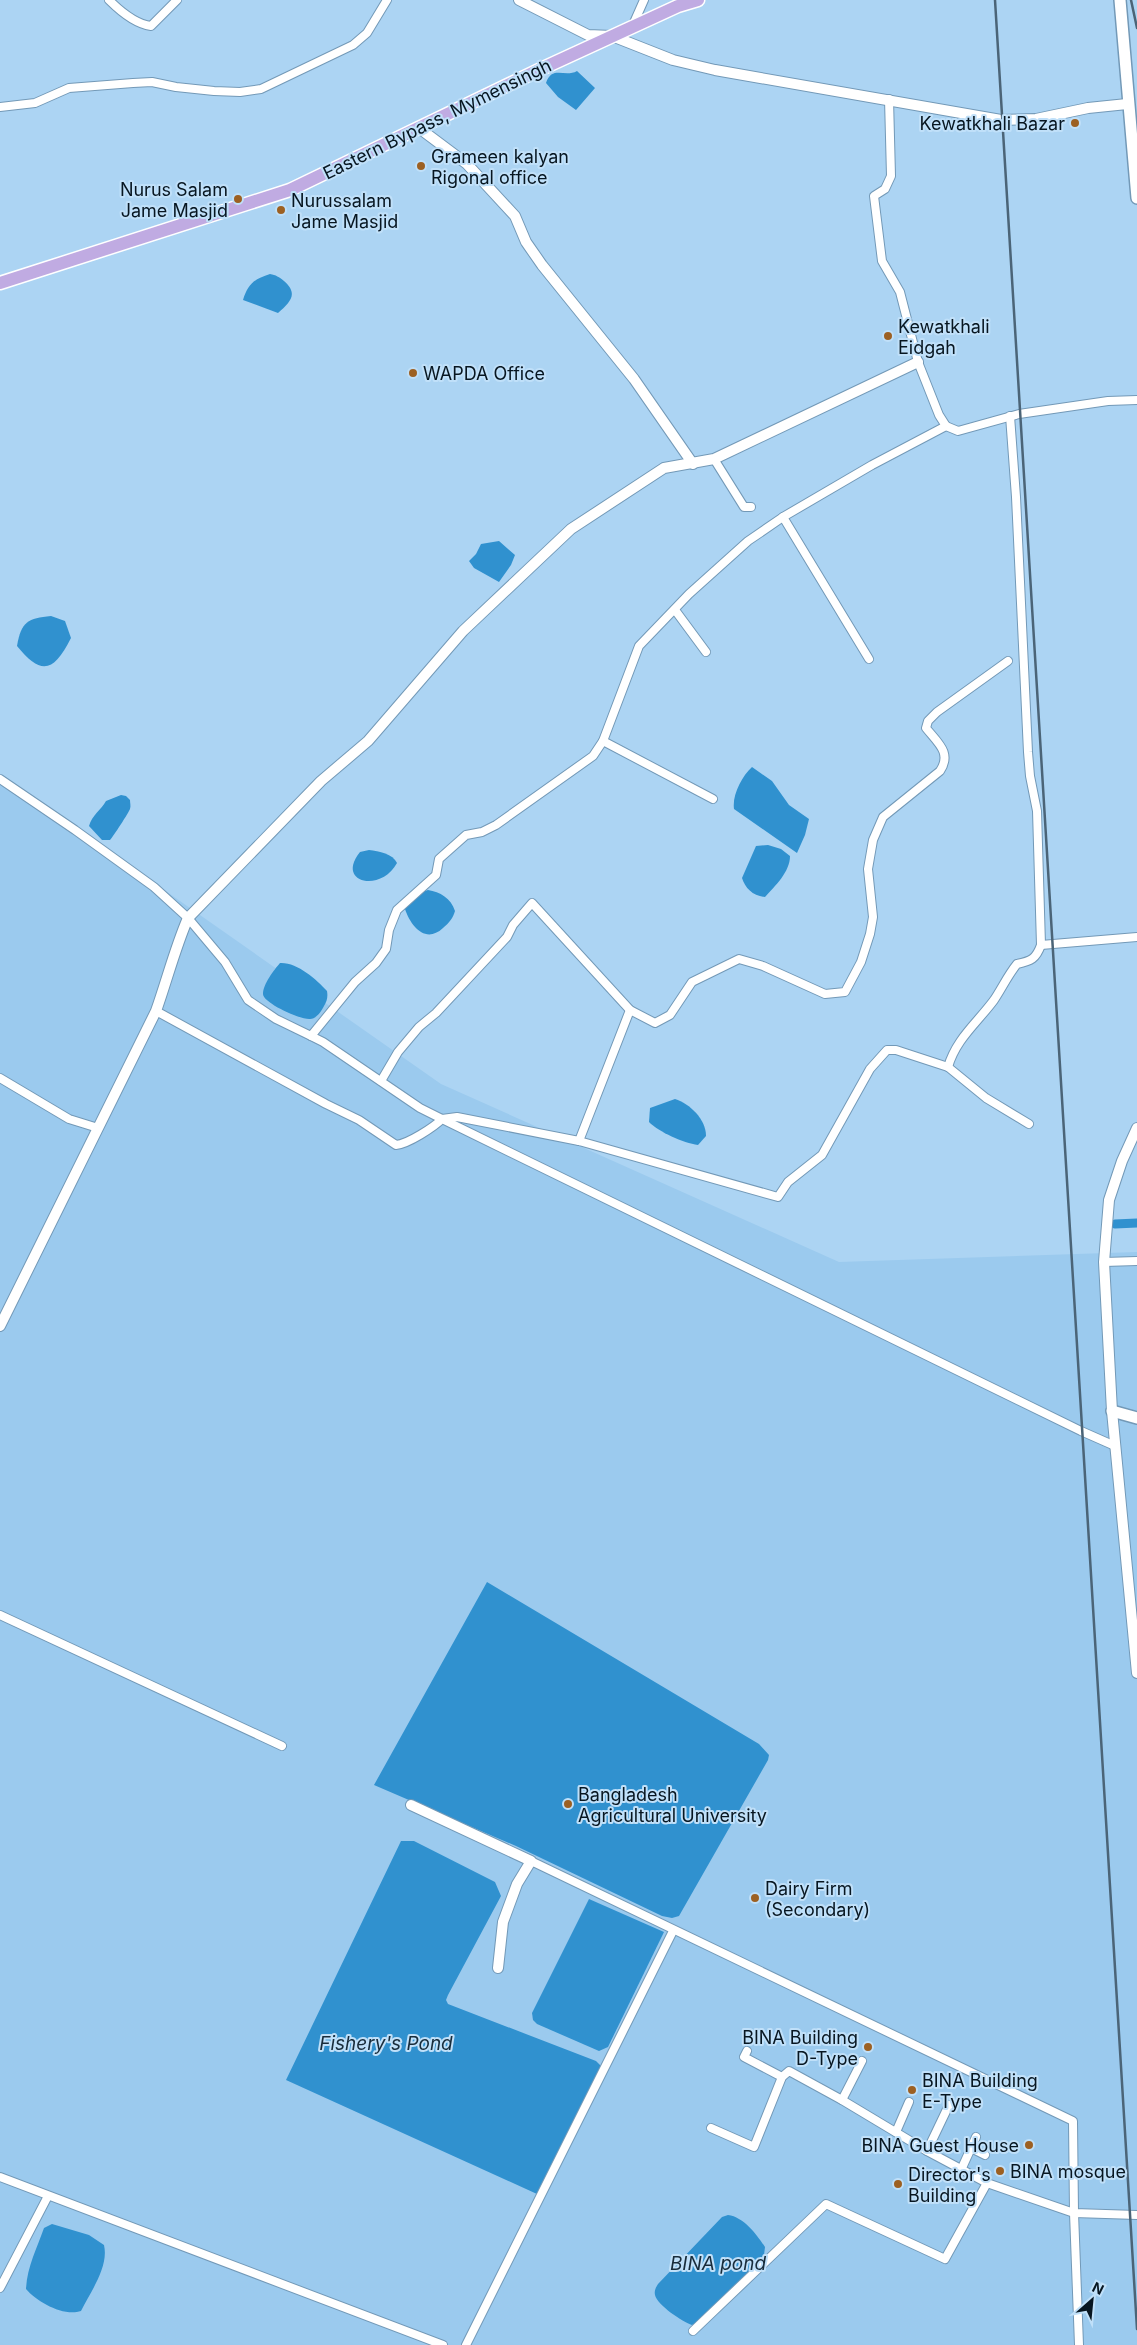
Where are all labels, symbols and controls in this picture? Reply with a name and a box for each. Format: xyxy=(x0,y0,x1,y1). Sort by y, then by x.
street label: Eastern Bypass, Mymensingh xyxy=(319,54,555,184)
place label: Kewatkhali Bazar xyxy=(920,113,1065,134)
marker: Kewatkhali Bazar xyxy=(1069,117,1081,129)
place label: Grameen kalyan Rigonal office xyxy=(431,146,569,188)
marker: Grameen kalyan Rigonal office xyxy=(415,160,427,172)
place label: Nurus Salam Jame Masjid xyxy=(120,179,228,221)
place label: Nurussalam Jame Masjid xyxy=(291,190,398,232)
marker: Nurus Salam Jame Masjid xyxy=(232,193,244,205)
marker: Nurussalam Jame Masjid xyxy=(275,204,287,216)
place label: Kewatkhali Eidgah xyxy=(898,316,990,358)
marker: Kewatkhali Eidgah xyxy=(882,330,894,342)
place label: WAPDA Office xyxy=(423,363,545,384)
marker: WAPDA Office xyxy=(407,367,419,379)
place label: Bangladesh Agricultural University xyxy=(578,1784,767,1826)
marker: Bangladesh Agricultural University xyxy=(562,1798,574,1810)
place label: Dairy Firm (Secondary) xyxy=(765,1878,870,1920)
marker: Dairy Firm (Secondary) xyxy=(749,1892,761,1904)
place label: BINA Building D-Type xyxy=(742,2027,858,2069)
water label: Fishery's Pond xyxy=(319,2032,453,2055)
marker: BINA Building D-Type xyxy=(862,2041,874,2053)
place label: BINA Building E-Type xyxy=(922,2070,1038,2112)
marker: BINA Building E-Type xyxy=(906,2084,918,2096)
place label: BINA Guest House xyxy=(862,2135,1019,2156)
marker: BINA Guest House xyxy=(1023,2139,1035,2151)
place label: BINA mosque xyxy=(1010,2161,1126,2182)
place label: Director's Building xyxy=(908,2164,991,2206)
marker: BINA mosque xyxy=(994,2165,1006,2177)
marker: Director's Building xyxy=(892,2178,904,2190)
water label: BINA pond xyxy=(670,2252,766,2275)
north arrow xyxy=(1067,2275,1117,2325)
text: N xyxy=(1090,2278,1107,2298)

